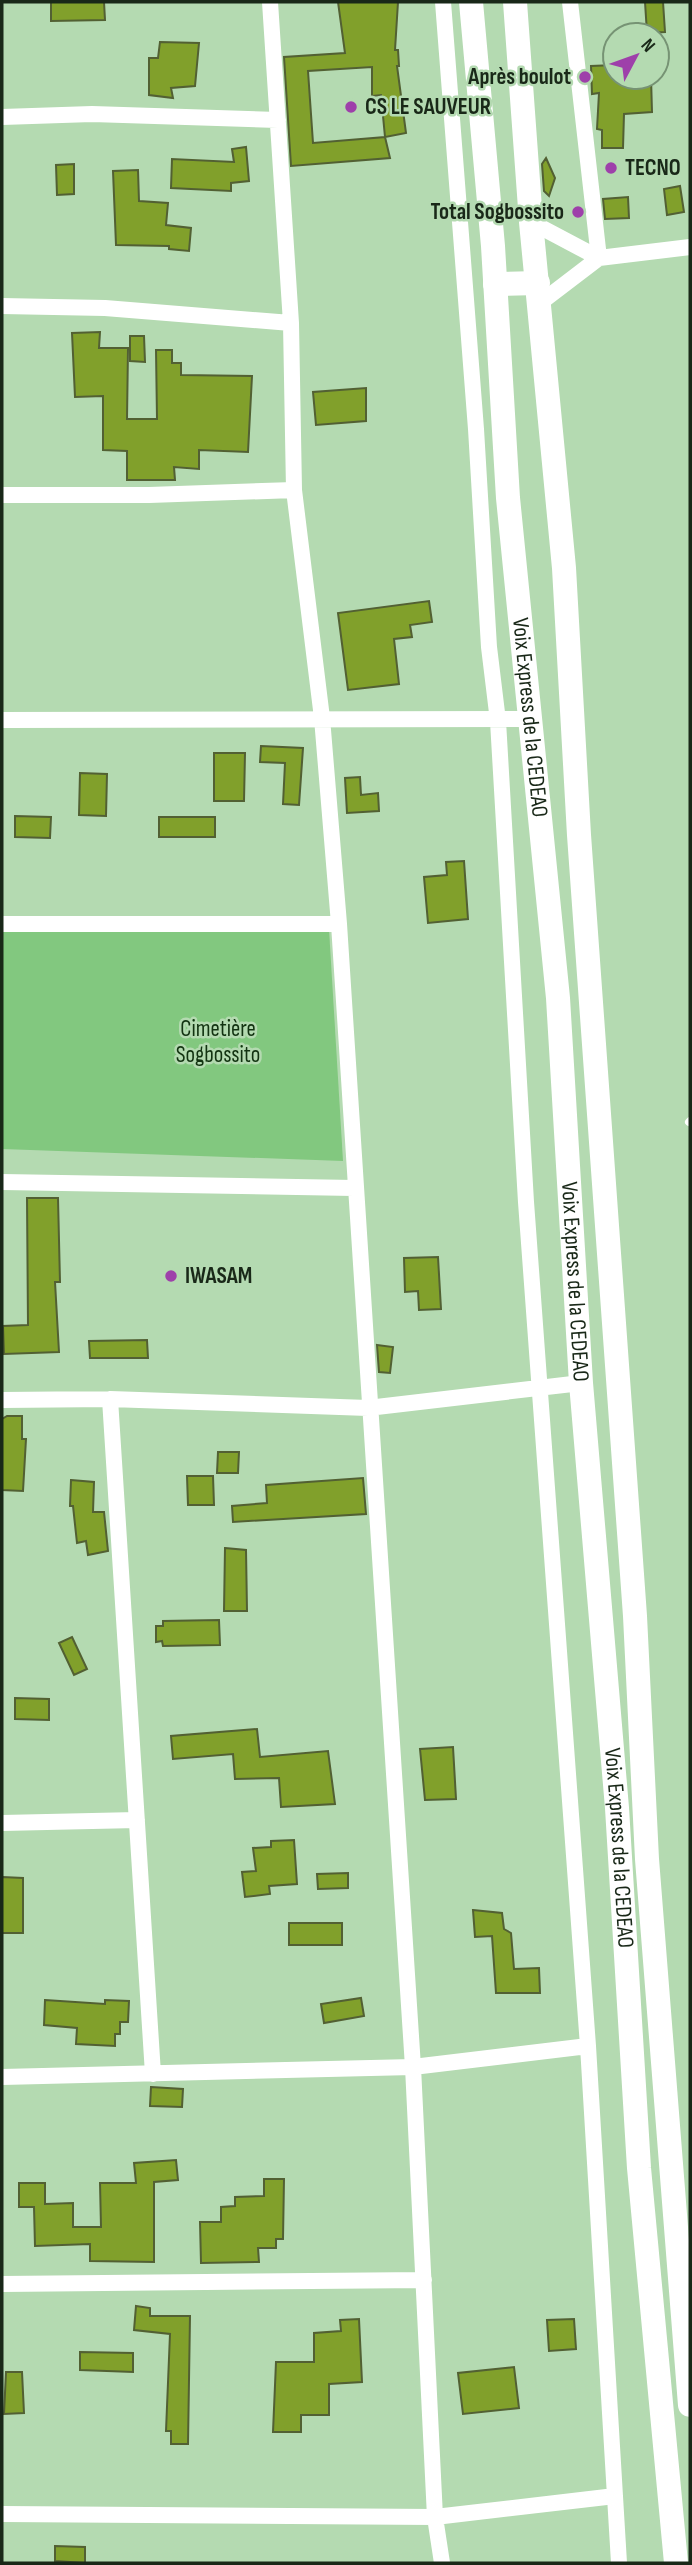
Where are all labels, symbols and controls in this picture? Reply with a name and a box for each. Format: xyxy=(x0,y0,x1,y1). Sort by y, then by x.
north arrow xyxy=(601,21,671,91)
text: N xyxy=(636,34,660,57)
place label: Après boulot xyxy=(467,63,571,91)
marker: Après boulot xyxy=(577,69,593,85)
place label: CS LE SAUVEUR xyxy=(365,93,491,121)
marker: CS LE SAUVEUR xyxy=(343,99,359,115)
place label: TECNO xyxy=(625,154,681,182)
marker: TECNO xyxy=(603,160,619,176)
place label: Total Sogbossito xyxy=(430,198,564,226)
marker: Total Sogbossito xyxy=(570,204,586,220)
street label: Voix Express de la CEDEAO xyxy=(506,616,554,819)
park label: Cimetière Sogbossito xyxy=(176,1015,260,1069)
street label: Voix Express de la CEDEAO xyxy=(555,1181,595,1382)
place label: IWASAM xyxy=(185,1262,252,1290)
marker: IWASAM xyxy=(163,1268,179,1284)
street label: Voix Express de la CEDEAO xyxy=(598,1747,640,1949)

